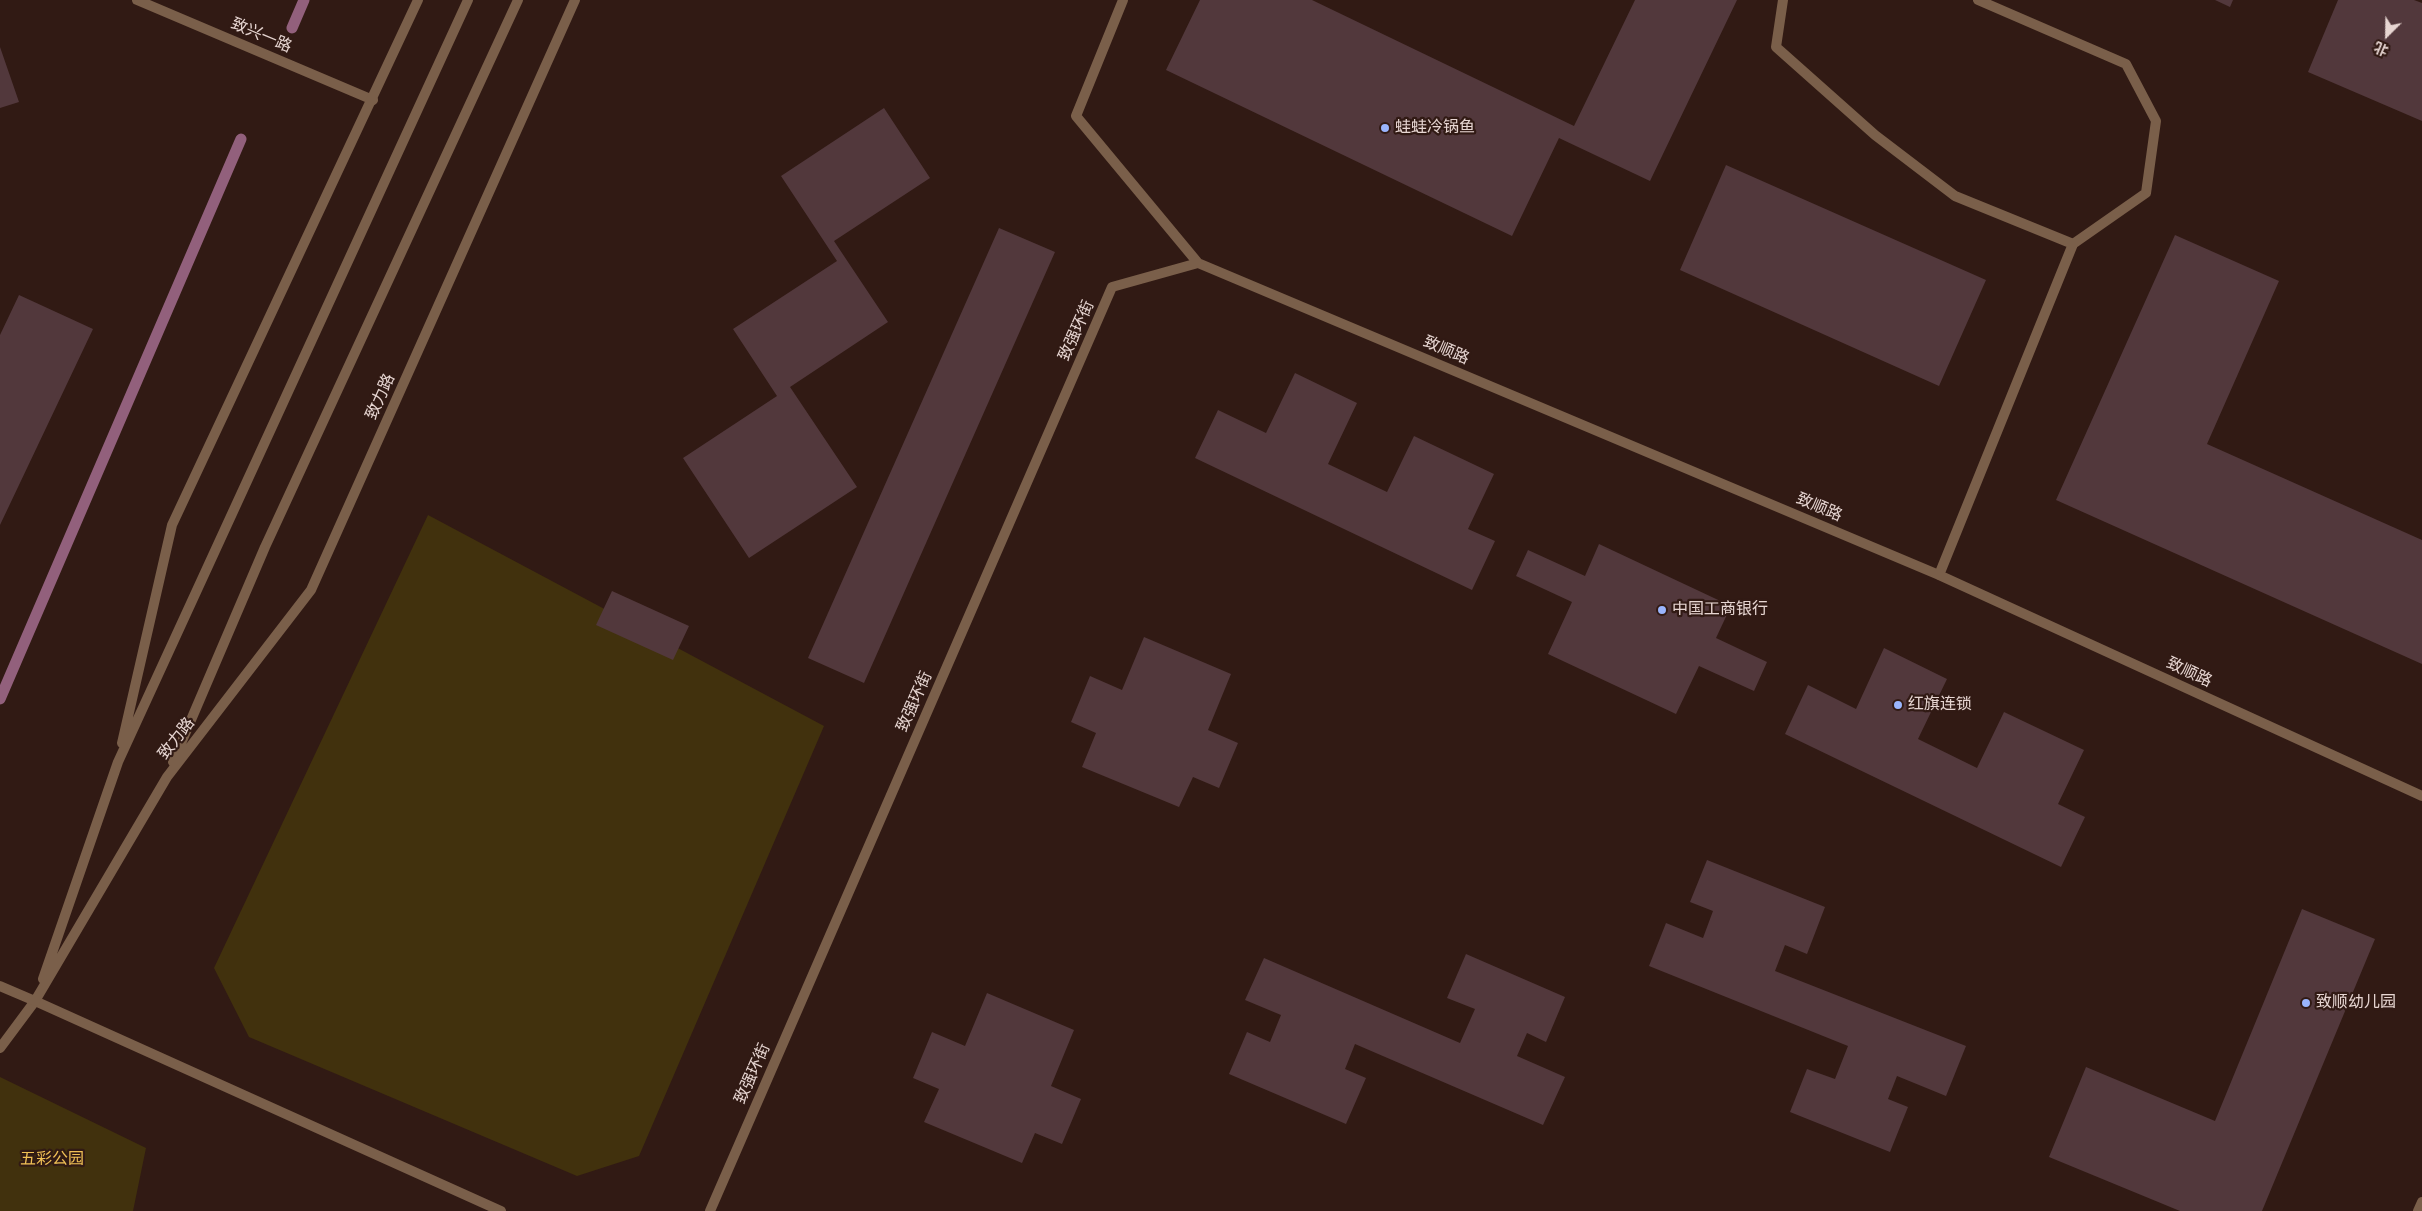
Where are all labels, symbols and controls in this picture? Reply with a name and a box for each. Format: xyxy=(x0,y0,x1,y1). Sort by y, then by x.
north arrow xyxy=(2362,10,2412,60)
street label: 致兴一路 xyxy=(228,15,294,57)
text: 北 xyxy=(2372,39,2391,59)
place label: 蛙蛙冷锅鱼 xyxy=(1395,118,1475,138)
marker: 蛙蛙冷锅鱼 xyxy=(1379,122,1391,134)
street label: 致强环街 xyxy=(1055,298,1099,364)
street label: 致顺路 xyxy=(1420,333,1472,369)
street label: 致力路 xyxy=(362,371,400,423)
street label: 致顺路 xyxy=(1793,490,1845,526)
place label: 中国工商银行 xyxy=(1672,600,1768,620)
marker: 中国工商银行 xyxy=(1656,604,1668,616)
street label: 致顺路 xyxy=(2163,654,2215,692)
street label: 致强环街 xyxy=(893,669,937,735)
place label: 红旗连锁 xyxy=(1908,695,1972,715)
marker: 红旗连锁 xyxy=(1892,699,1904,711)
street label: 致力路 xyxy=(155,714,199,764)
place label: 致顺幼儿园 xyxy=(2316,993,2396,1013)
marker: 致顺幼儿园 xyxy=(2300,997,2312,1009)
street label: 致强环街 xyxy=(731,1041,775,1107)
park label: 五彩公园 xyxy=(20,1150,84,1170)

